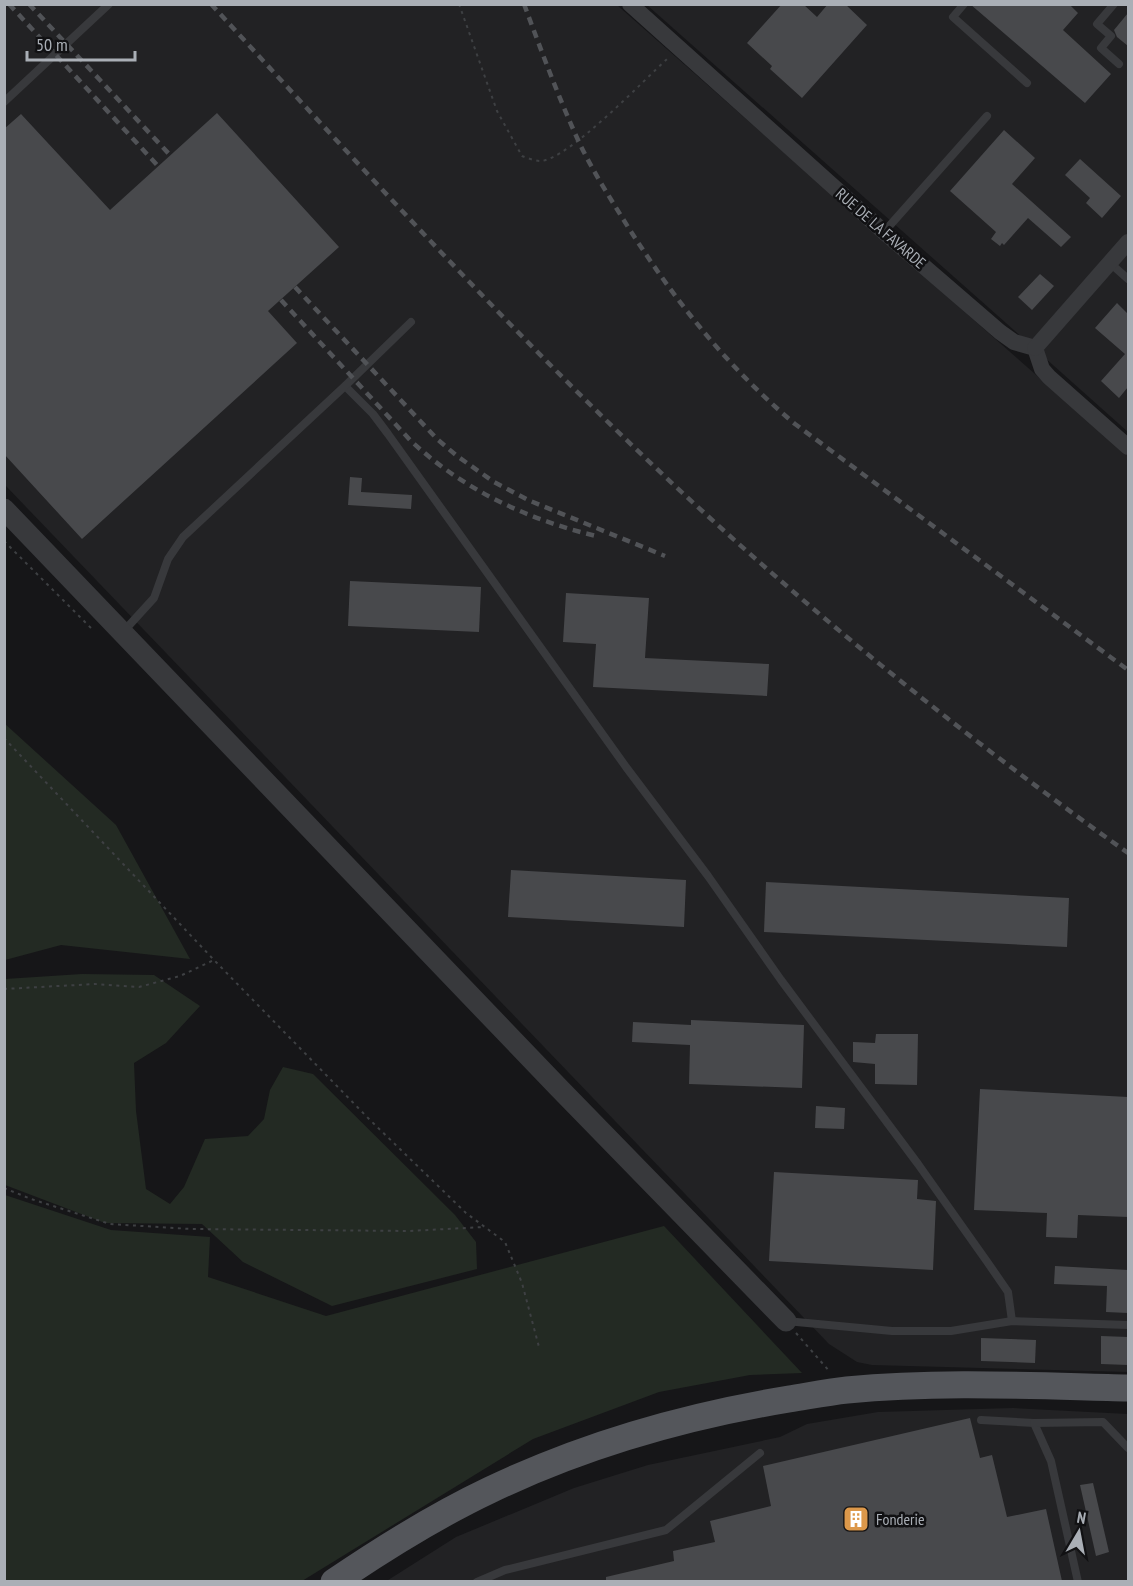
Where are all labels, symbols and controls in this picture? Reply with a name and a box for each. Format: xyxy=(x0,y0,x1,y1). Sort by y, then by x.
scale bar xyxy=(27,24,135,62)
text: 50 m xyxy=(36,33,68,56)
street label: RUE DE LA FAVARDE xyxy=(832,183,930,273)
north arrow xyxy=(1049,1502,1109,1562)
building icon: Fonderie xyxy=(841,1504,871,1534)
text: N xyxy=(1076,1507,1088,1528)
place label: Fonderie xyxy=(876,1509,925,1529)

